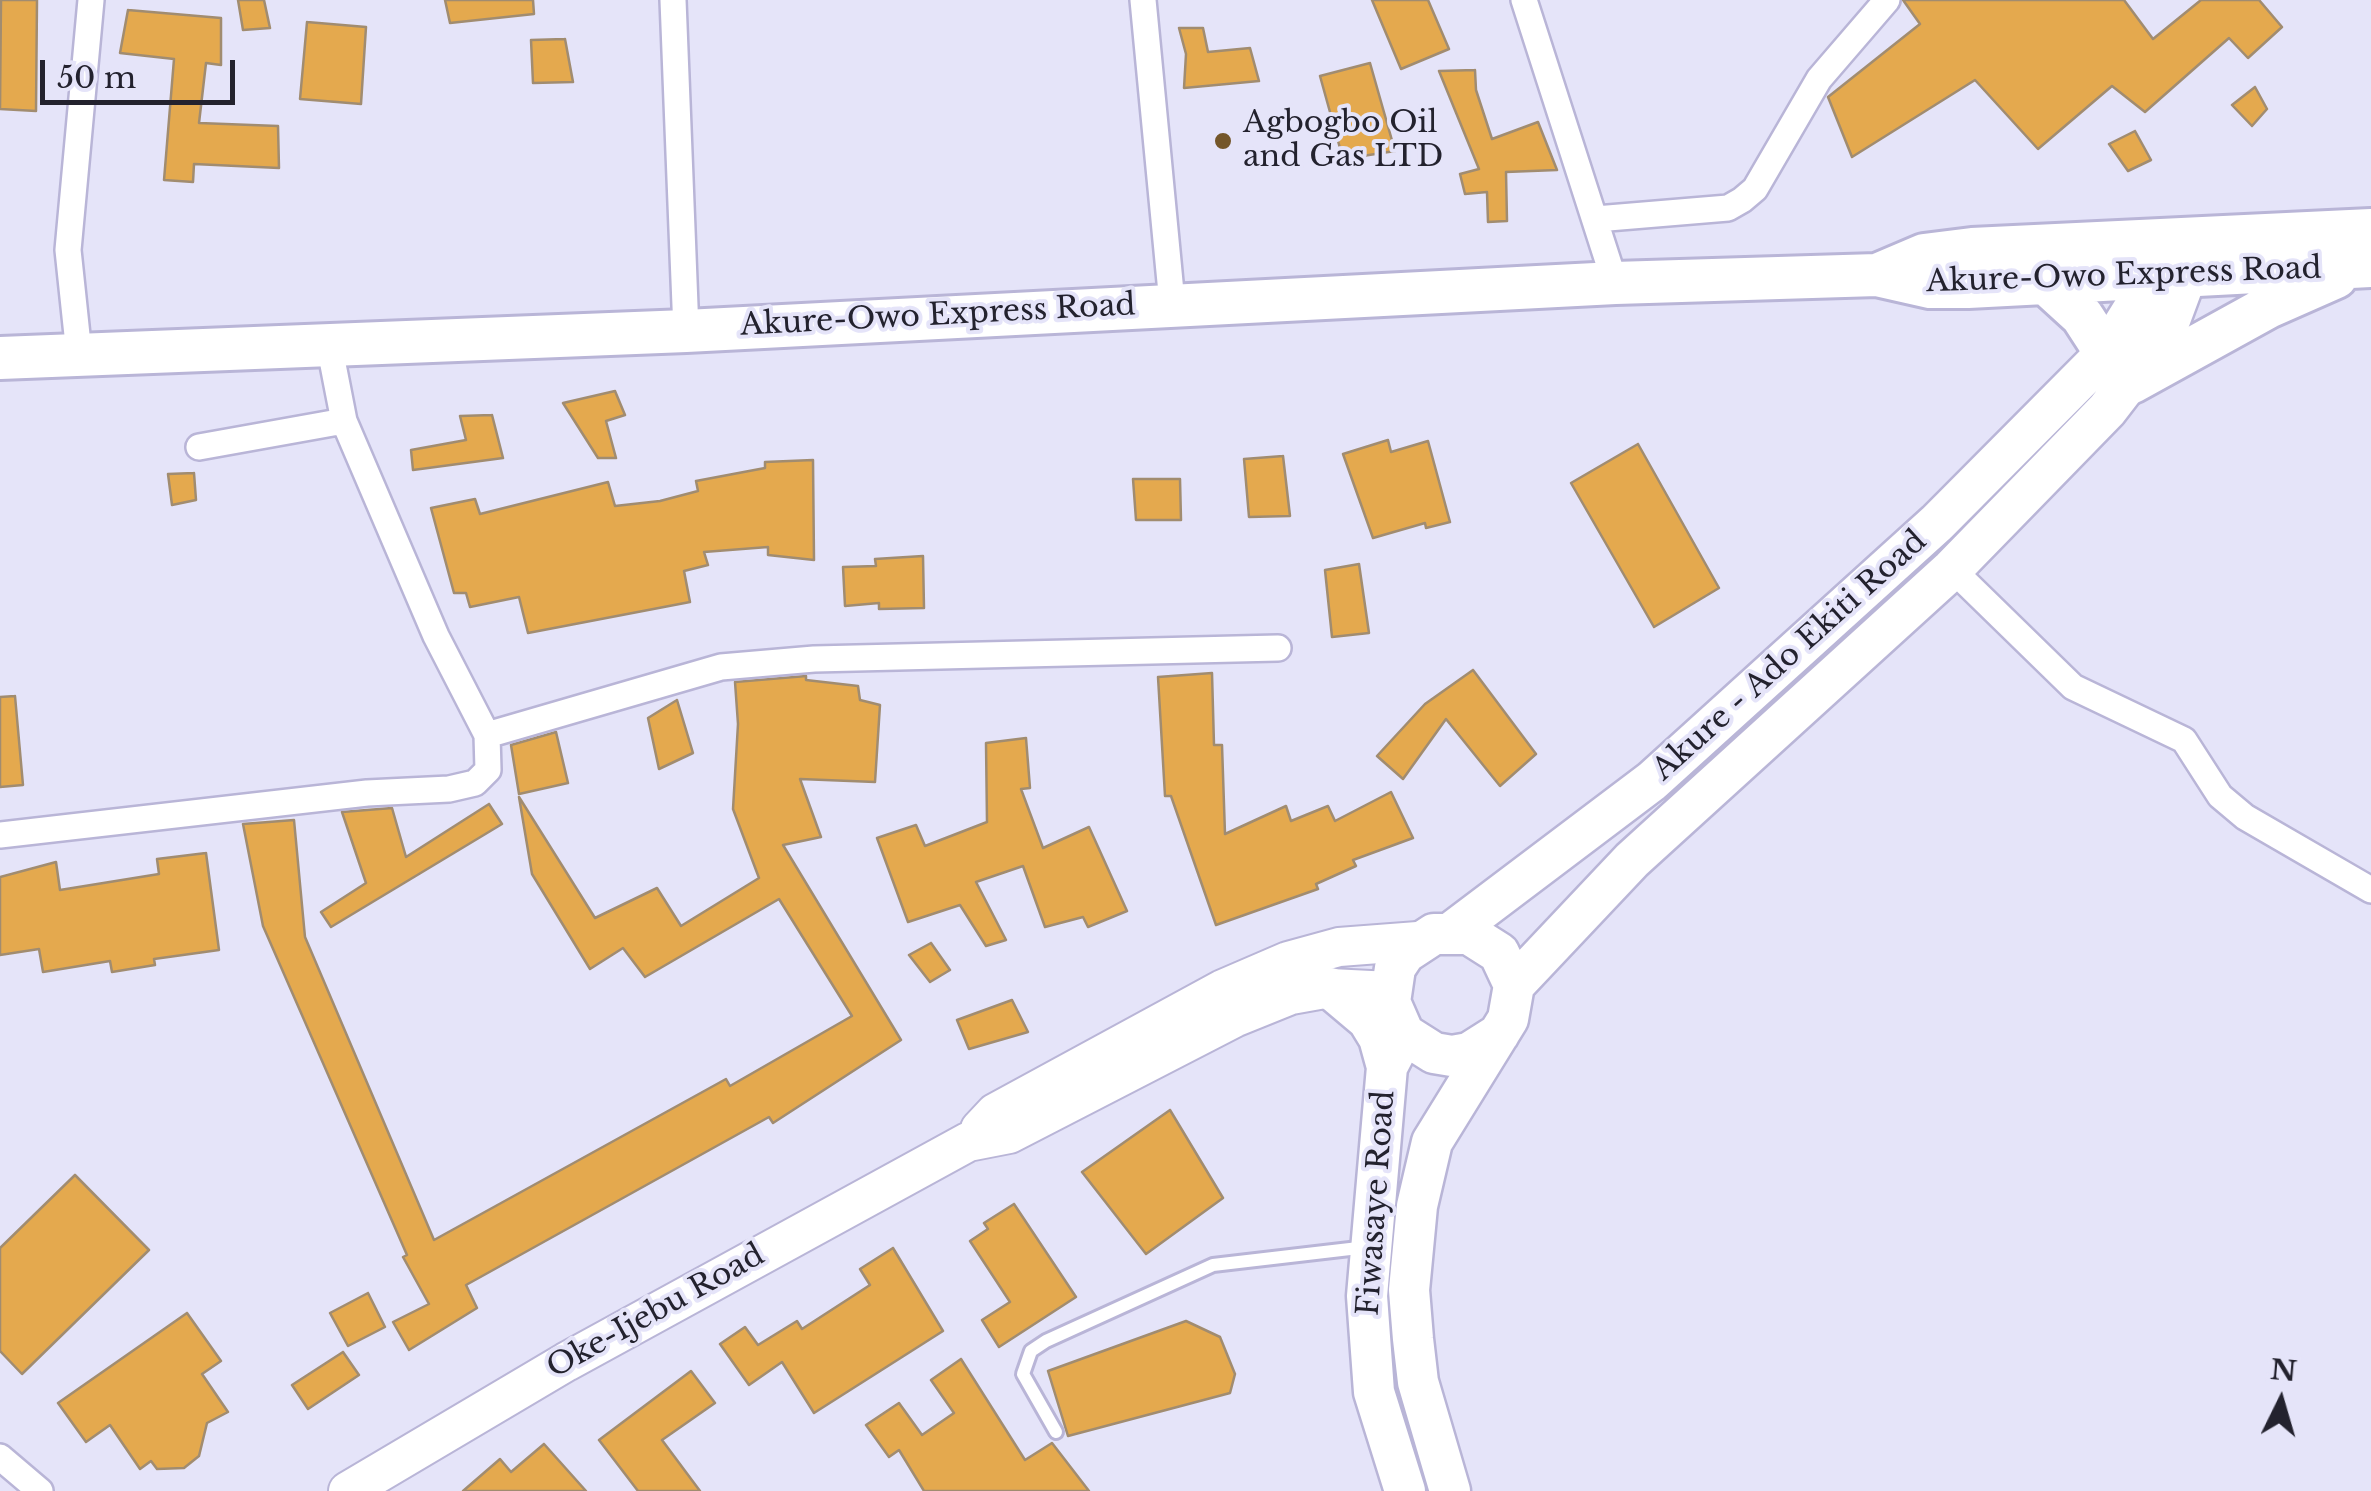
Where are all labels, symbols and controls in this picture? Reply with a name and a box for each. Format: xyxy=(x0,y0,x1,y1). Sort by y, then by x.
scale bar xyxy=(45,40,240,102)
text: 50 m xyxy=(57,59,136,96)
place label: Agbogbo Oil and Gas LTD xyxy=(1243,106,1443,176)
marker: Agbogbo Oil and Gas LTD xyxy=(1212,130,1234,152)
street label: Akure-Owo Express Road xyxy=(1926,251,2322,301)
street label: Akure-Owo Express Road xyxy=(739,288,1137,344)
street label: Akure - Ado Ekiti Road xyxy=(1646,524,1934,788)
street label: Fiwasaye Road xyxy=(1351,1089,1403,1317)
street label: Oke-Ijebu Road xyxy=(541,1237,771,1387)
north arrow xyxy=(2231,1351,2331,1451)
text: N xyxy=(2269,1352,2298,1389)

